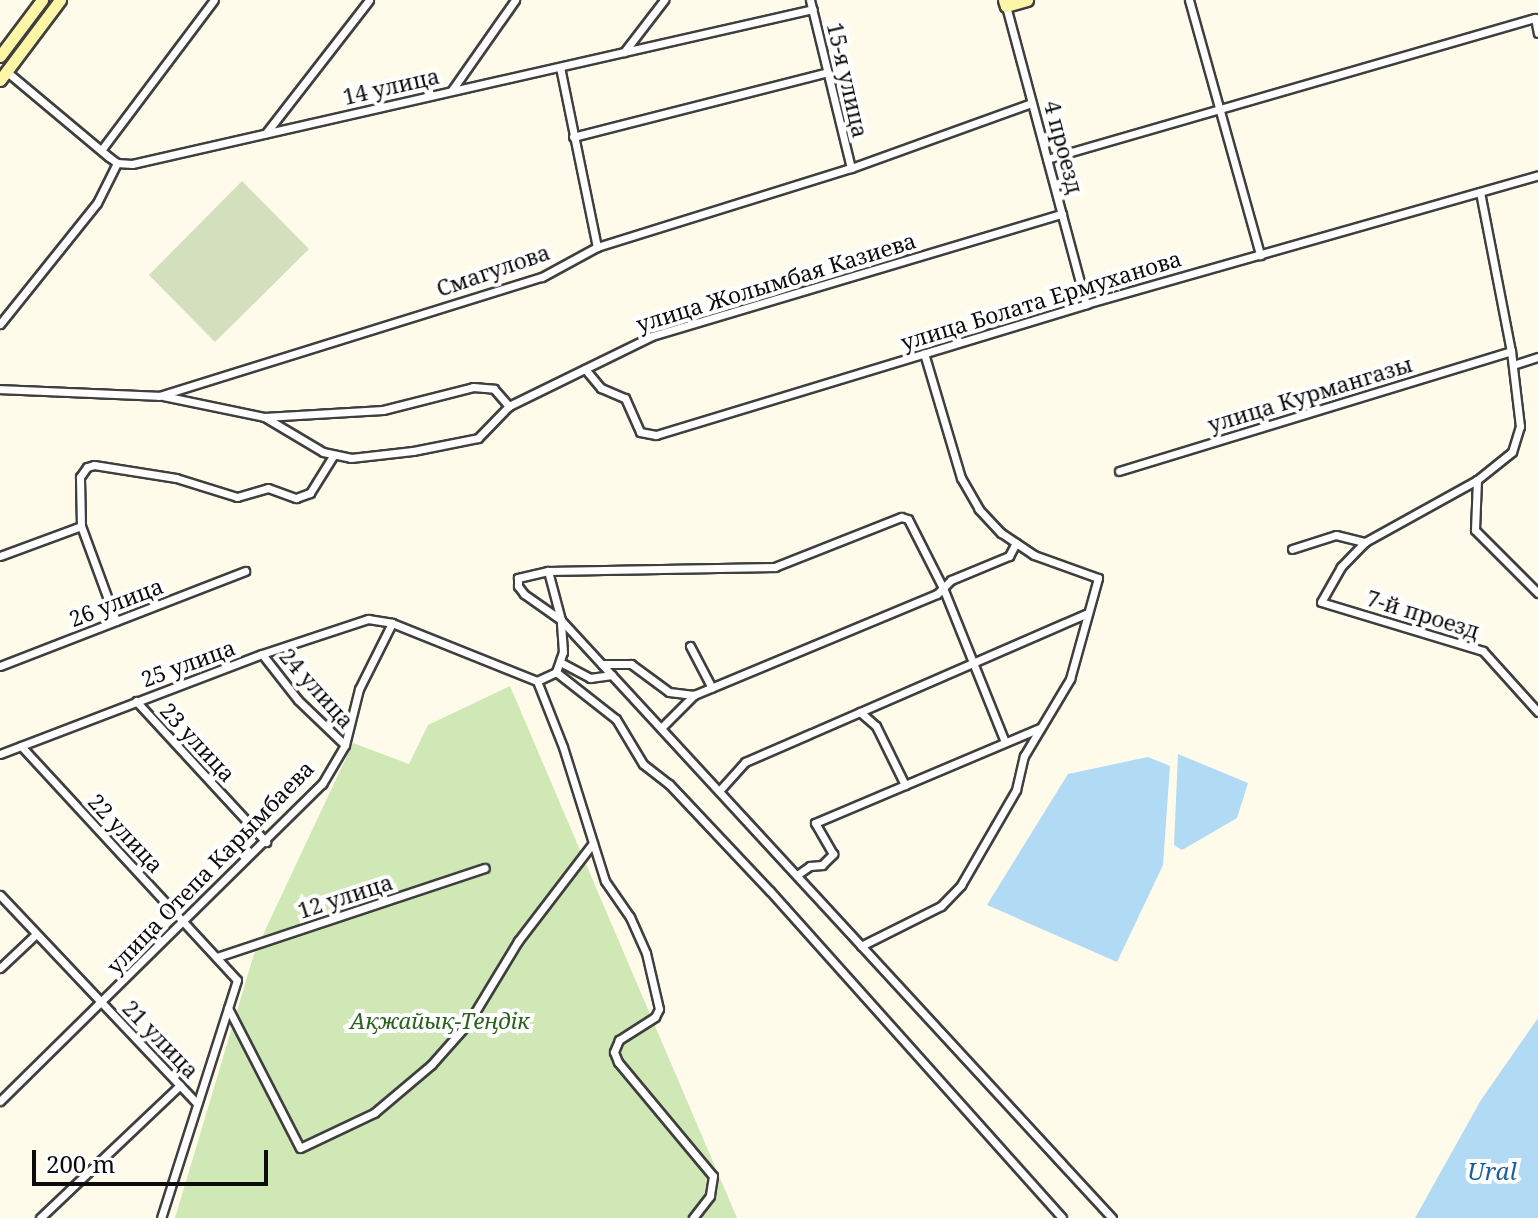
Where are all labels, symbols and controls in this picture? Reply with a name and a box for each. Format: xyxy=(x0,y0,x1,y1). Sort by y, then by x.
street label: 15-я улица xyxy=(822,20,874,140)
street label: 14 улица xyxy=(340,62,442,110)
street label: 4 проезд xyxy=(1039,98,1089,196)
street label: улица Жолымбая Казиева xyxy=(633,227,919,337)
street label: Смагулова xyxy=(433,238,553,302)
street label: улица Болата Ермуханова xyxy=(897,245,1185,355)
street label: улица Курмангазы xyxy=(1204,350,1416,438)
street label: 26 улица xyxy=(65,572,167,632)
street label: 7-й проезд xyxy=(1363,584,1483,644)
street label: 25 улица xyxy=(137,634,239,692)
street label: 24 улица xyxy=(274,643,360,733)
street label: 23 улица xyxy=(155,697,241,787)
street label: улица Отепа Карымбаева xyxy=(101,755,319,979)
street label: 22 улица xyxy=(83,788,169,878)
street label: 12 улица xyxy=(294,868,396,924)
street label: 21 улица xyxy=(117,994,205,1084)
park label: Ақжайық-Теңдік xyxy=(350,1008,530,1034)
scale bar xyxy=(36,1134,272,1184)
text: 200 m xyxy=(46,1147,115,1180)
water label: Ural xyxy=(1467,1157,1517,1185)

